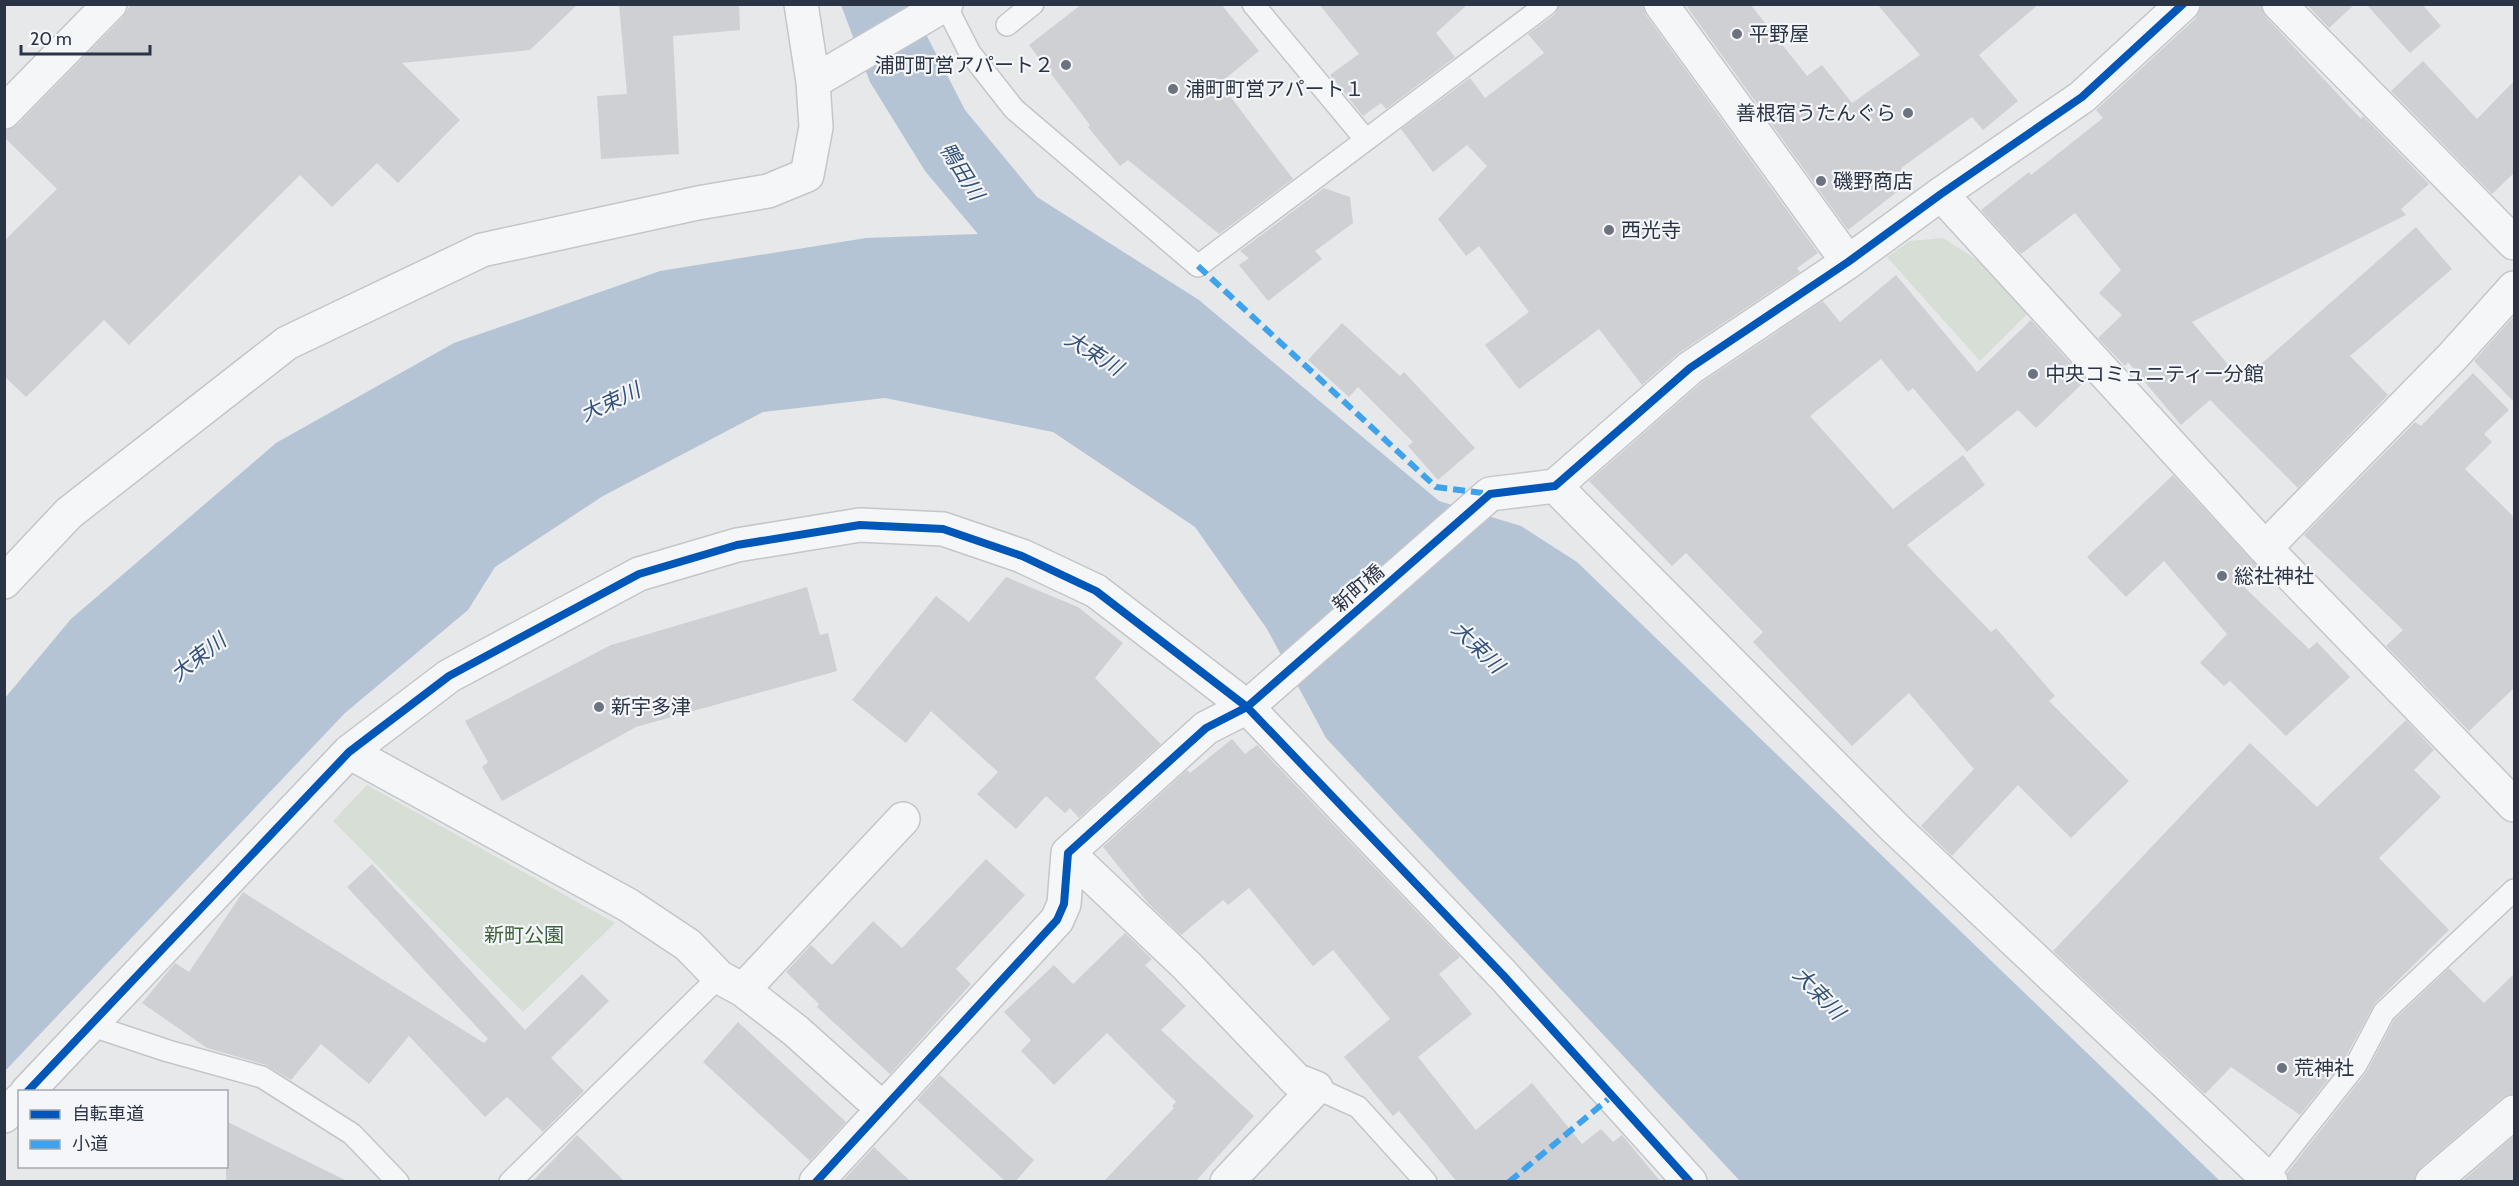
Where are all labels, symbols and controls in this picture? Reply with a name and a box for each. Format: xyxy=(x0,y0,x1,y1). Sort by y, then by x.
scale bar xyxy=(21,18,150,56)
place label: 平野屋 xyxy=(1749,22,1809,46)
marker: 平野屋 xyxy=(1730,27,1744,41)
text: 20 m xyxy=(30,28,72,50)
place label: 浦町町営アパート２ xyxy=(874,53,1054,77)
marker: 浦町町営アパート２ xyxy=(1059,58,1073,72)
place label: 浦町町営アパート１ xyxy=(1185,77,1365,101)
marker: 浦町町営アパート１ xyxy=(1166,82,1180,96)
place label: 善根宿うたんぐら xyxy=(1736,101,1896,125)
marker: 善根宿うたんぐら xyxy=(1901,106,1915,120)
water label: 鴨田川 xyxy=(935,138,990,206)
place label: 磯野商店 xyxy=(1833,169,1913,193)
marker: 磯野商店 xyxy=(1814,174,1828,188)
place label: 西光寺 xyxy=(1621,218,1681,242)
marker: 西光寺 xyxy=(1602,223,1616,237)
water label: 大束川 xyxy=(1061,326,1129,381)
place label: 中央コミュニティー分館 xyxy=(2045,362,2264,386)
marker: 中央コミュニティー分館 xyxy=(2026,367,2040,381)
water label: 大束川 xyxy=(576,377,646,427)
street label: 新町橋 xyxy=(1327,559,1389,617)
place label: 総社神社 xyxy=(2234,564,2314,588)
marker: 総社神社 xyxy=(2215,569,2229,583)
water label: 大束川 xyxy=(1447,616,1511,679)
water label: 大束川 xyxy=(165,627,232,686)
place label: 新宇多津 xyxy=(611,695,691,719)
marker: 新宇多津 xyxy=(592,700,606,714)
park label: 新町公園 xyxy=(484,923,564,947)
water label: 大束川 xyxy=(1788,962,1851,1026)
place label: 荒神社 xyxy=(2294,1056,2354,1080)
marker: 荒神社 xyxy=(2275,1061,2289,1075)
legend xyxy=(18,1090,228,1168)
text: 自転車道 xyxy=(72,1103,144,1125)
text: 小道 xyxy=(72,1133,108,1155)

